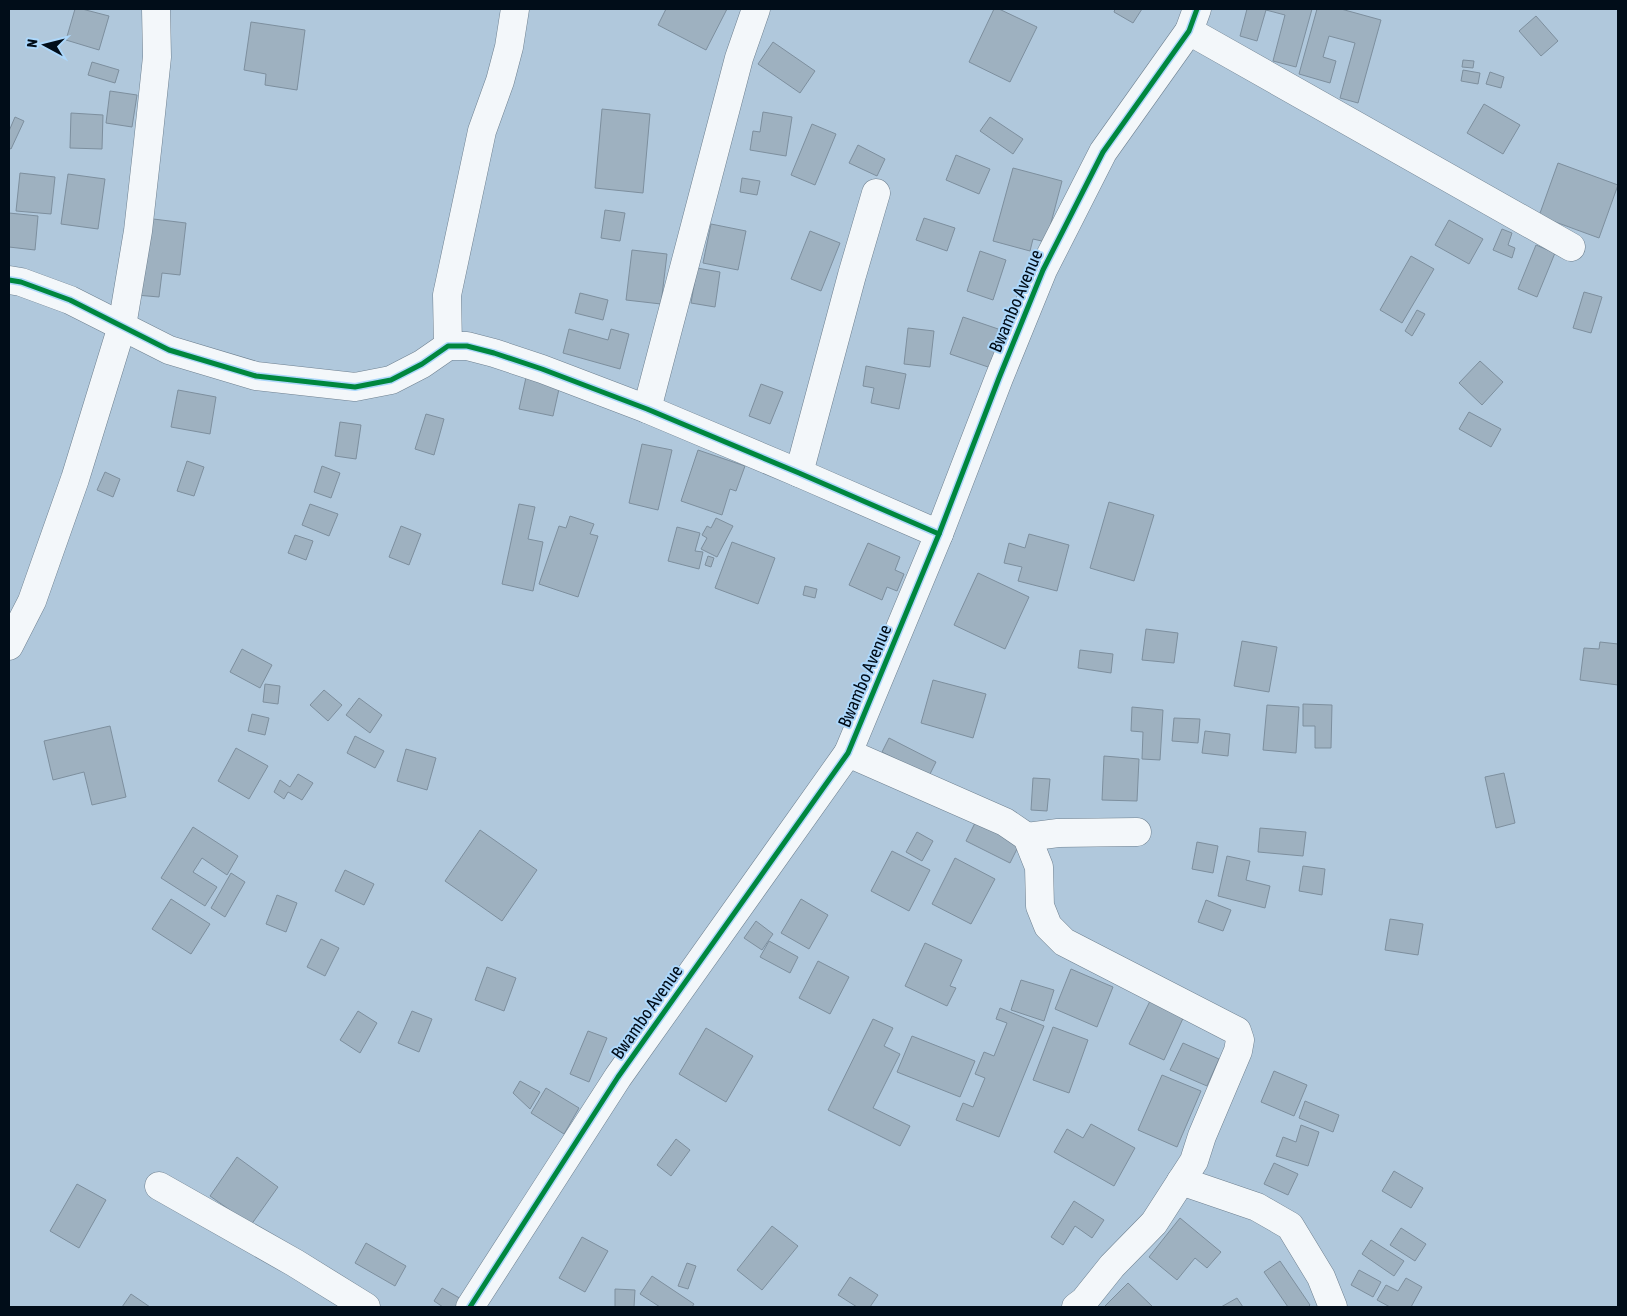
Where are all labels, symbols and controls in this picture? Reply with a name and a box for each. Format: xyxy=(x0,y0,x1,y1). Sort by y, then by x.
north arrow xyxy=(20,20,70,70)
text: N xyxy=(24,38,41,48)
street label: Bwambo Avenue xyxy=(984,246,1047,355)
street label: Bwambo Avenue xyxy=(833,621,896,730)
street label: Bwambo Avenue xyxy=(607,961,687,1063)

